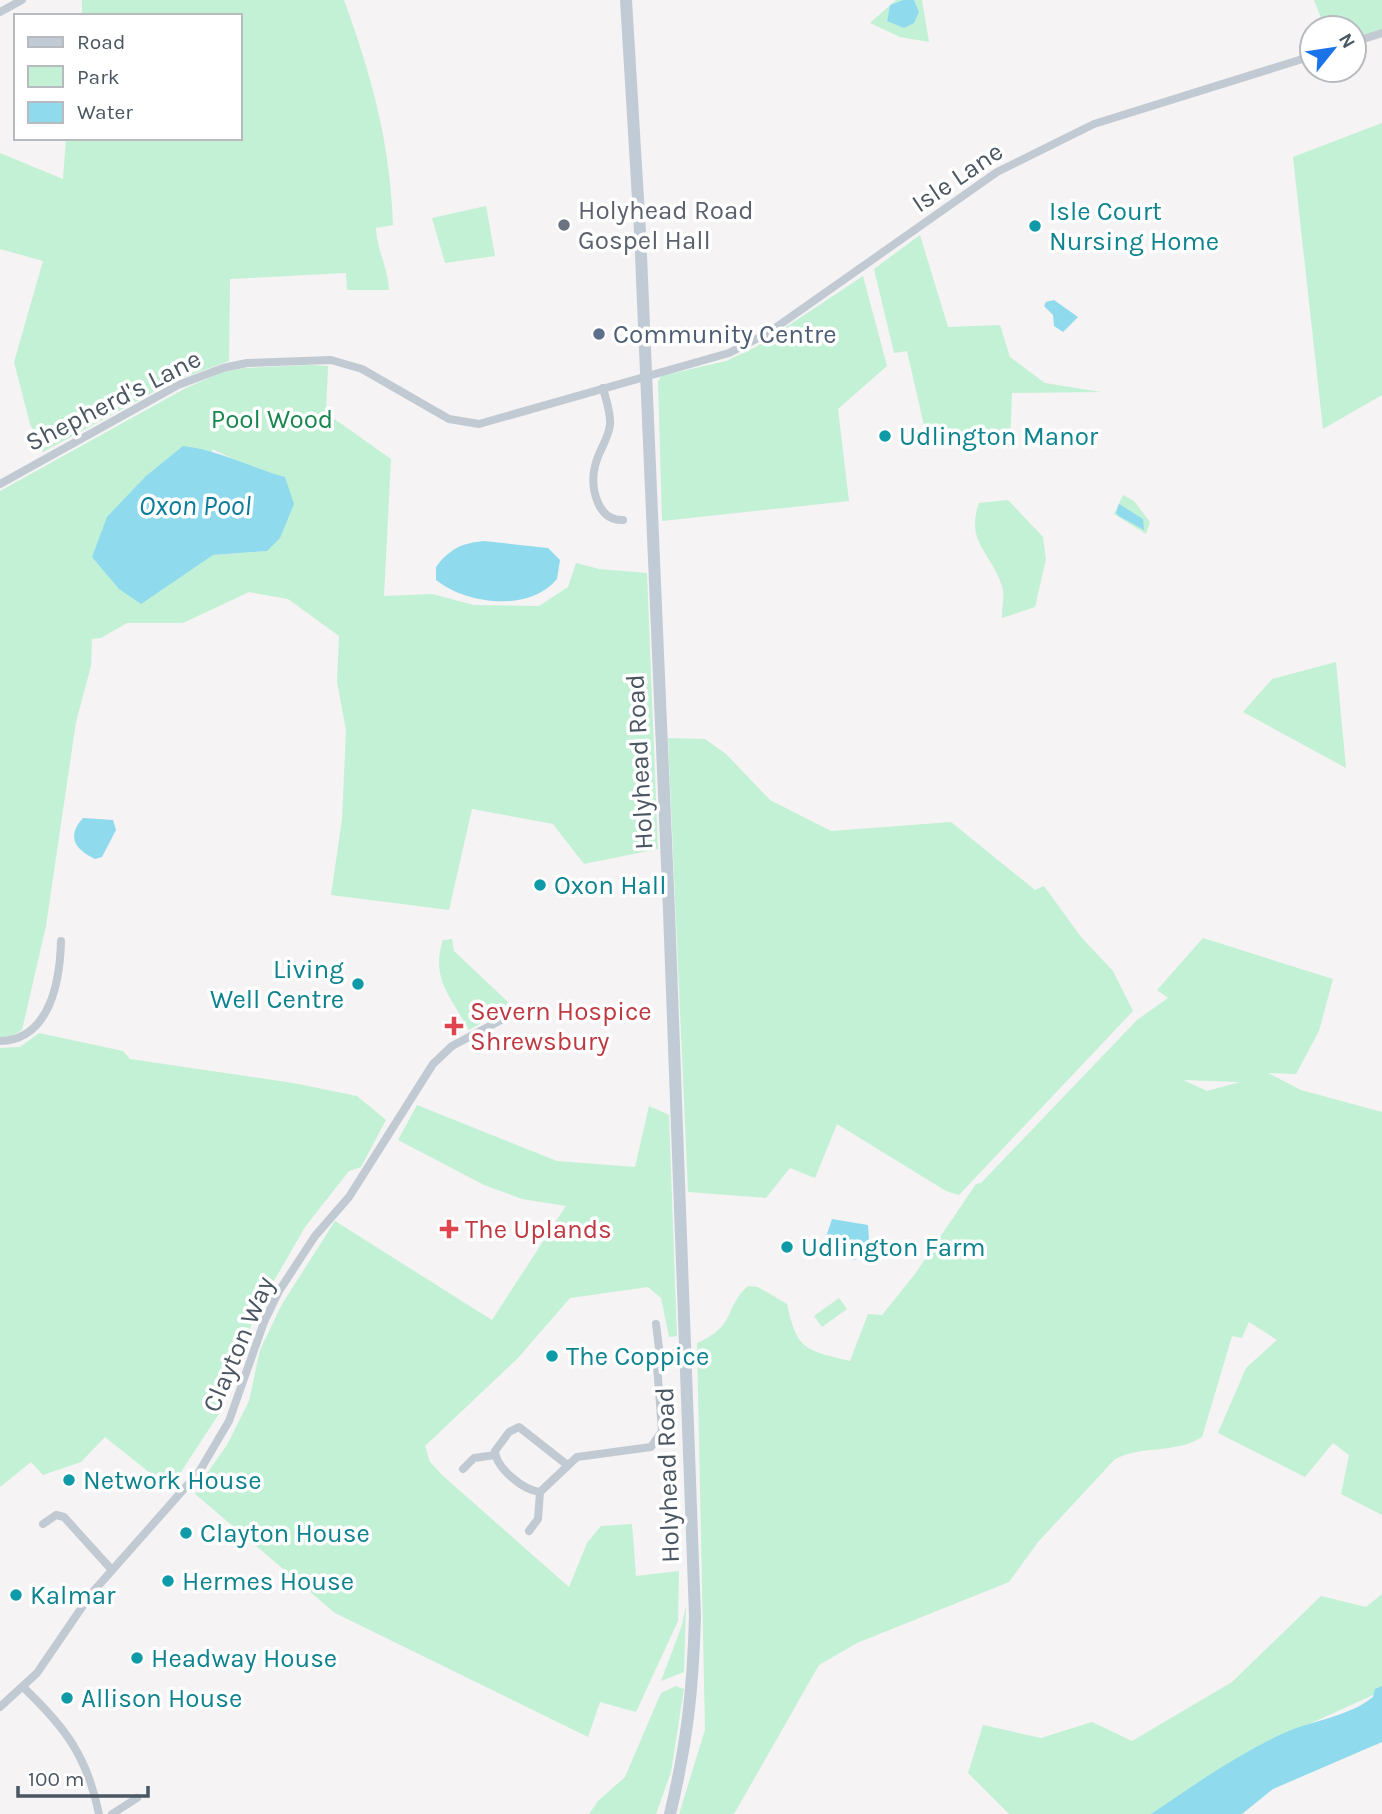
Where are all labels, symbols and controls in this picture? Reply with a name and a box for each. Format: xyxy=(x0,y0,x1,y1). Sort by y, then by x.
legend xyxy=(14,14,242,140)
north arrow xyxy=(1298,14,1368,84)
text: Road xyxy=(77,30,125,54)
text: N xyxy=(1334,30,1360,52)
text: Park xyxy=(77,65,120,89)
text: Water xyxy=(77,100,133,124)
street label: Isle Lane xyxy=(906,136,1009,219)
place label: Holyhead Road Gospel Hall xyxy=(578,195,754,256)
place label: Isle Court Nursing Home xyxy=(1049,196,1219,257)
marker: Holyhead Road Gospel Hall xyxy=(556,217,572,233)
marker: Isle Court Nursing Home xyxy=(1027,218,1043,234)
place label: Community Centre xyxy=(613,319,837,350)
marker: Community Centre xyxy=(591,326,607,342)
street label: Shepherd's Lane xyxy=(20,343,206,458)
park label: Pool Wood xyxy=(211,404,333,435)
place label: Udlington Manor xyxy=(899,421,1099,452)
marker: Udlington Manor xyxy=(877,428,893,444)
water label: Oxon Pool xyxy=(139,489,251,522)
street label: Holyhead Road xyxy=(619,673,660,851)
place label: Oxon Hall xyxy=(554,870,666,901)
marker: Oxon Hall xyxy=(532,877,548,893)
place label: Living Well Centre xyxy=(210,954,344,1015)
marker: Living Well Centre xyxy=(350,976,366,992)
place label: Severn Hospice Shrewsbury xyxy=(470,996,652,1057)
marker: Severn Hospice Shrewsbury xyxy=(444,1016,464,1036)
place label: The Uplands xyxy=(465,1214,612,1245)
marker: The Uplands xyxy=(439,1219,459,1239)
place label: Udlington Farm xyxy=(801,1232,986,1263)
marker: Udlington Farm xyxy=(779,1239,795,1255)
street label: Clayton Way xyxy=(196,1272,281,1417)
place label: The Coppice xyxy=(566,1341,709,1372)
marker: The Coppice xyxy=(544,1348,560,1364)
street label: Holyhead Road xyxy=(649,1387,686,1563)
place label: Network House xyxy=(83,1465,262,1496)
marker: Network House xyxy=(61,1472,77,1488)
place label: Clayton House xyxy=(200,1518,370,1549)
marker: Clayton House xyxy=(178,1525,194,1541)
place label: Hermes House xyxy=(182,1566,354,1597)
marker: Hermes House xyxy=(160,1573,176,1589)
place label: Kalmar xyxy=(30,1580,116,1611)
marker: Kalmar xyxy=(8,1587,24,1603)
place label: Headway House xyxy=(151,1643,337,1674)
marker: Headway House xyxy=(129,1650,145,1666)
place label: Allison House xyxy=(81,1683,242,1714)
marker: Allison House xyxy=(59,1690,75,1706)
scale bar xyxy=(18,1755,147,1799)
text: 100 m xyxy=(28,1767,85,1791)

